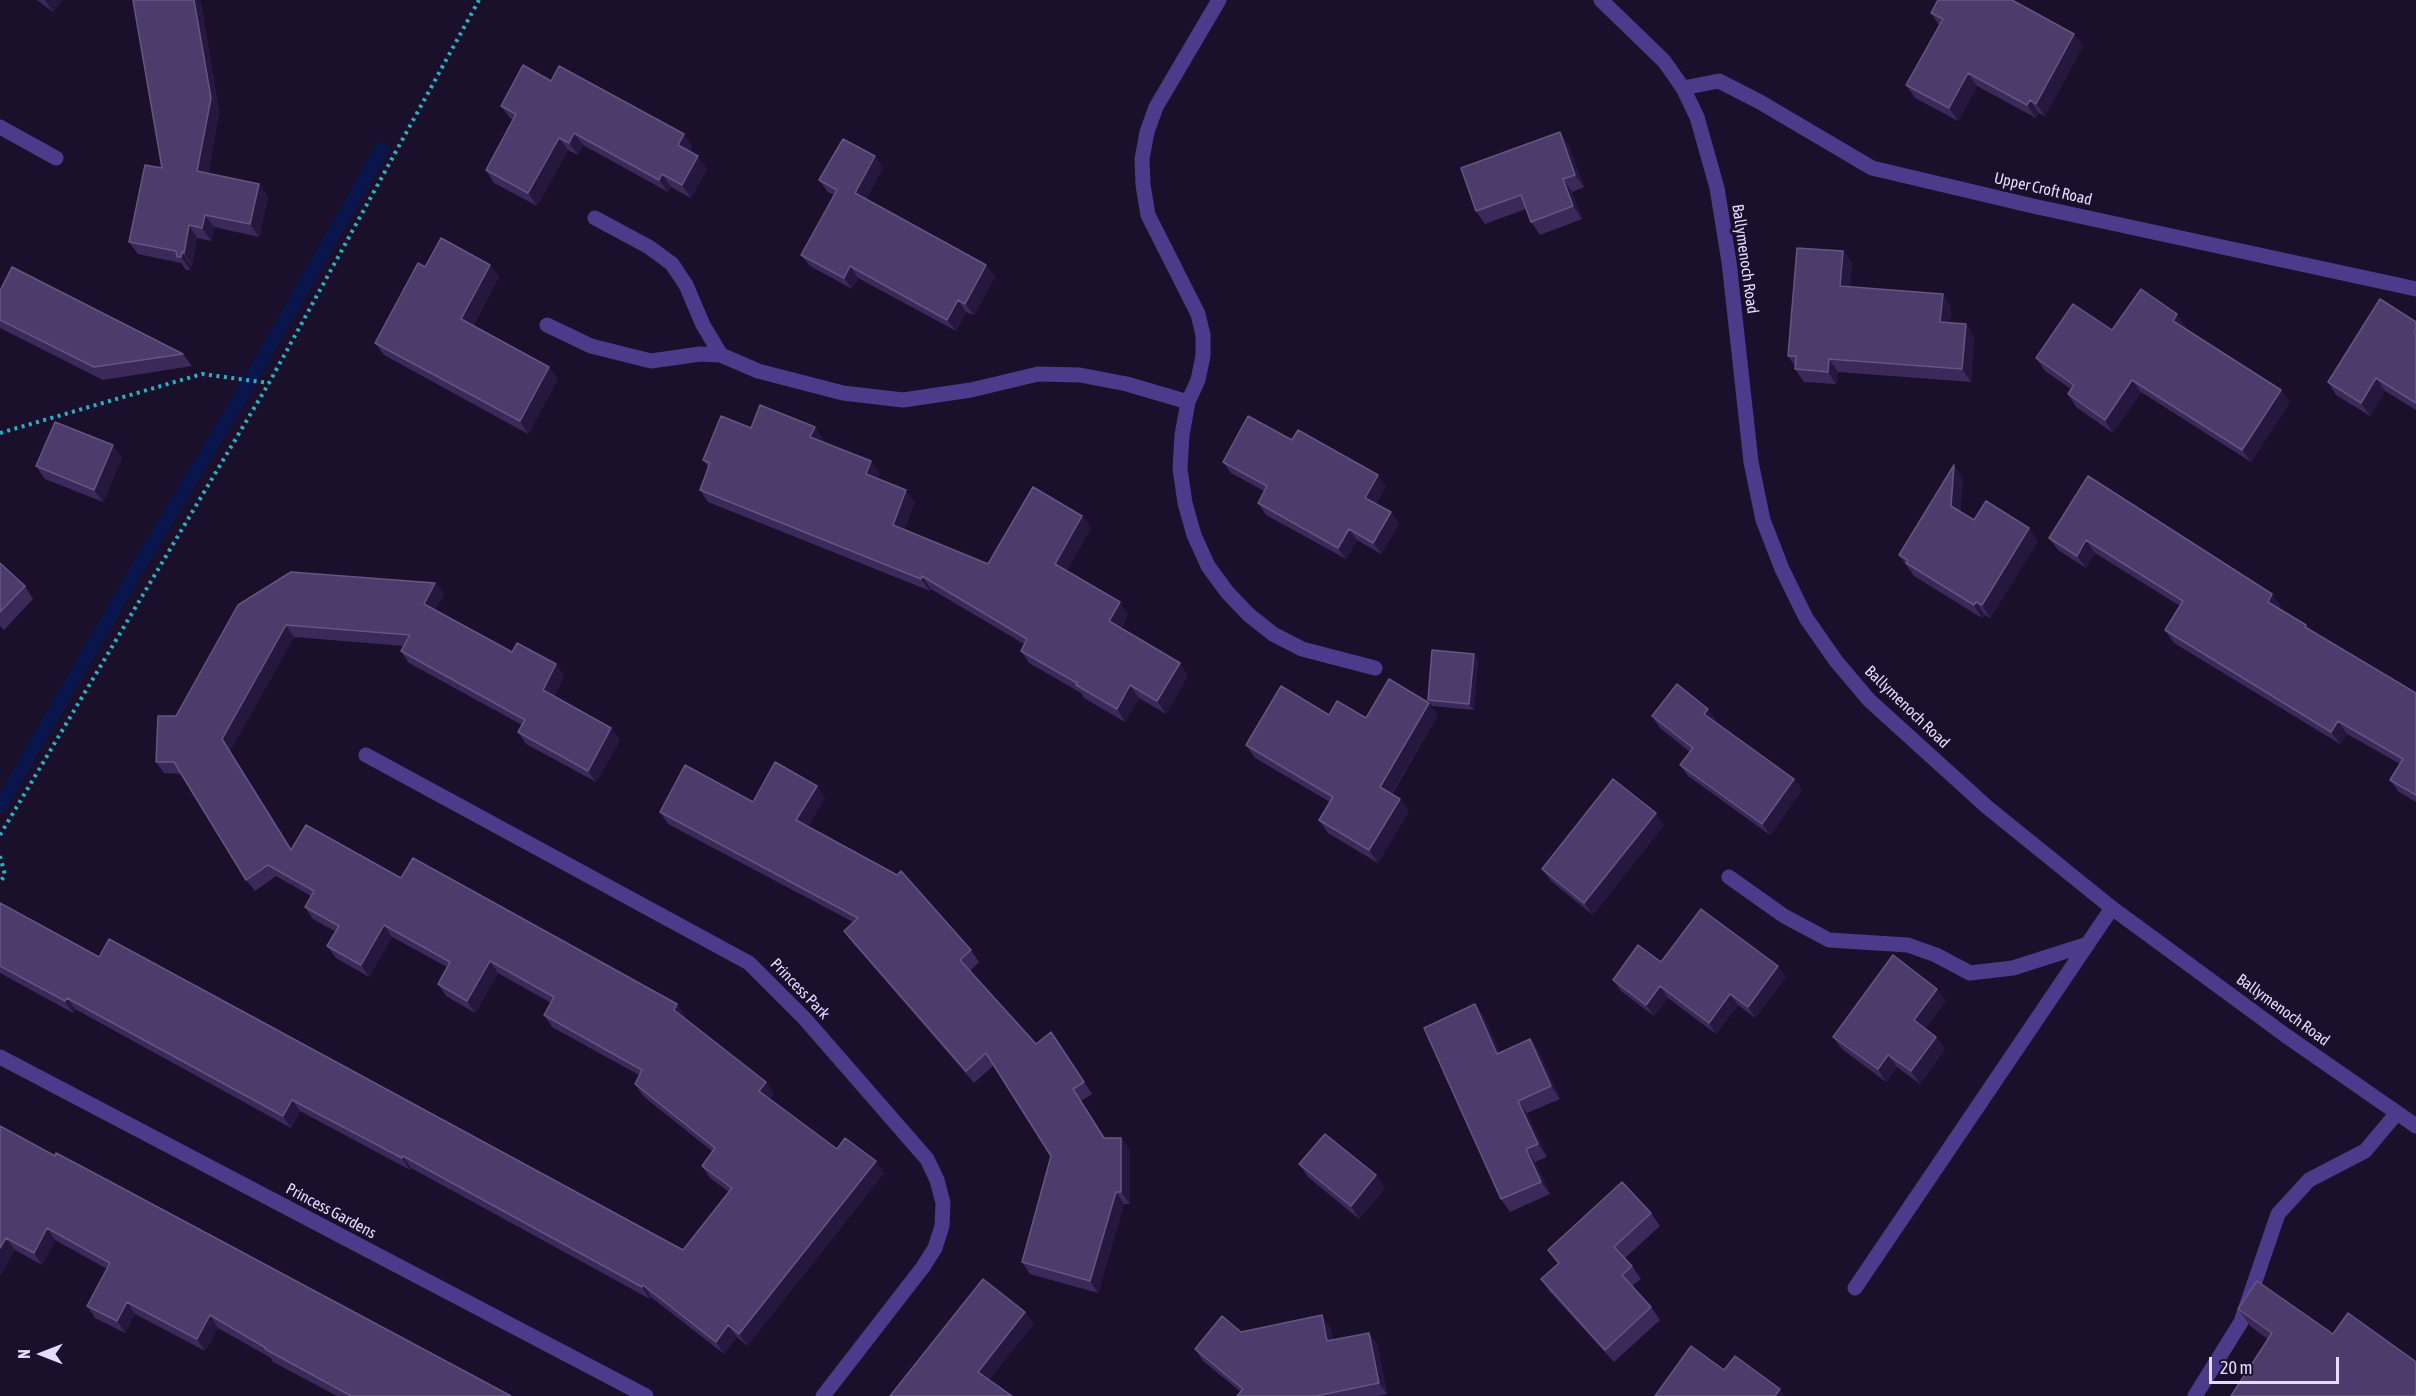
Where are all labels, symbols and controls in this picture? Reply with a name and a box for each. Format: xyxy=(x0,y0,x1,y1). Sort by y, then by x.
street label: Upper Croft Road xyxy=(1992,168,2094,210)
street label: Ballymenoch Road xyxy=(1728,203,1762,315)
street label: Ballymenoch Road xyxy=(1861,662,1953,752)
street label: Princess Park xyxy=(766,954,834,1024)
street label: Ballymenoch Road xyxy=(2233,970,2333,1050)
street label: Princess Gardens xyxy=(283,1179,379,1243)
north arrow xyxy=(12,1324,72,1384)
scale bar xyxy=(2212,1345,2342,1383)
text: N xyxy=(15,1349,33,1359)
text: 20 m xyxy=(2220,1357,2252,1378)

